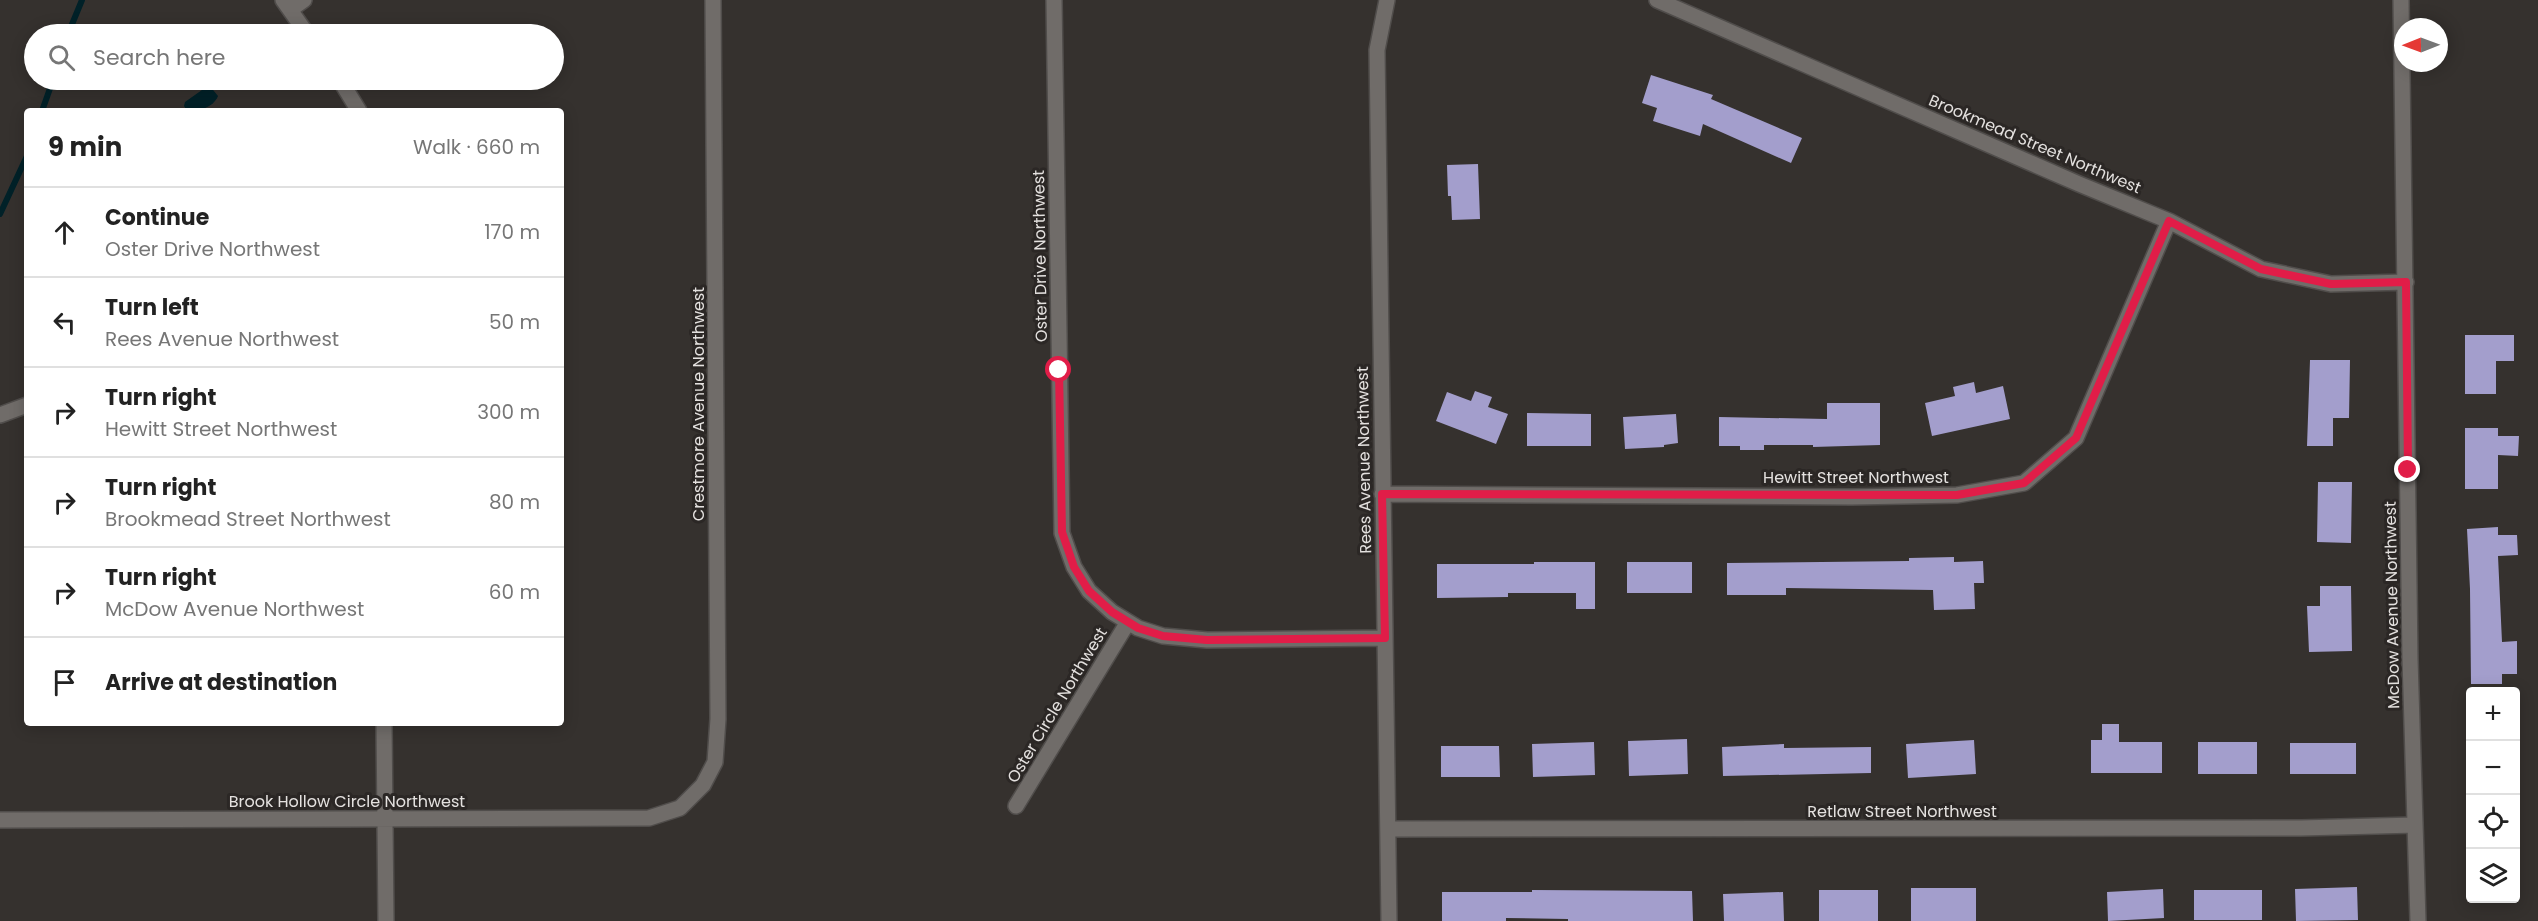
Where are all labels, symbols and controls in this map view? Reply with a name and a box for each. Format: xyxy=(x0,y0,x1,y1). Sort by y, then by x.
north arrow xyxy=(2394,18,2448,72)
search box xyxy=(24,24,564,90)
icon: search xyxy=(45,41,78,74)
text: Search here xyxy=(93,42,226,73)
street label: Brookmead Street Northwest xyxy=(1925,89,2145,199)
text: 9 min xyxy=(48,129,122,165)
text: Walk · 660 m xyxy=(413,133,540,161)
street label: Oster Drive Northwest xyxy=(1027,170,1053,342)
text: Continue xyxy=(105,202,209,233)
icon: ahead xyxy=(48,216,81,249)
text: 170 m xyxy=(484,218,540,246)
text: Oster Drive Northwest xyxy=(105,235,320,263)
street label: Crestmore Avenue Northwest xyxy=(687,287,710,521)
text: Turn left xyxy=(105,292,199,323)
icon: left xyxy=(48,306,81,339)
text: 50 m xyxy=(489,308,540,336)
text: Rees Avenue Northwest xyxy=(105,325,339,353)
route start xyxy=(1045,356,1071,382)
street label: Rees Avenue Northwest xyxy=(1351,366,1377,554)
text: Turn right xyxy=(105,382,216,413)
icon: right xyxy=(48,396,81,429)
text: 300 m xyxy=(477,398,540,426)
text: Hewitt Street Northwest xyxy=(105,415,337,443)
route end xyxy=(2394,456,2420,482)
street label: Hewitt Street Northwest xyxy=(1763,466,1949,489)
text: Turn right xyxy=(105,472,216,503)
icon: right xyxy=(48,486,81,519)
text: 80 m xyxy=(489,488,540,516)
street label: McDow Avenue Northwest xyxy=(2379,501,2405,709)
text: Brookmead Street Northwest xyxy=(105,505,391,533)
text: Turn right xyxy=(105,562,216,593)
icon: right xyxy=(48,576,81,609)
text: 60 m xyxy=(489,578,540,606)
text: McDow Avenue Northwest xyxy=(105,595,364,623)
street label: Oster Circle Northwest xyxy=(1001,623,1113,787)
icon: arrive xyxy=(48,666,81,699)
text: Arrive at destination xyxy=(105,667,337,698)
map controls xyxy=(2466,687,2520,903)
button: + xyxy=(2466,687,2520,741)
button: − xyxy=(2466,741,2520,795)
street label: Brook Hollow Circle Northwest xyxy=(229,790,465,813)
button: locate xyxy=(2466,795,2520,849)
street label: Retlaw Street Northwest xyxy=(1807,800,1997,823)
button: layers xyxy=(2466,849,2520,903)

